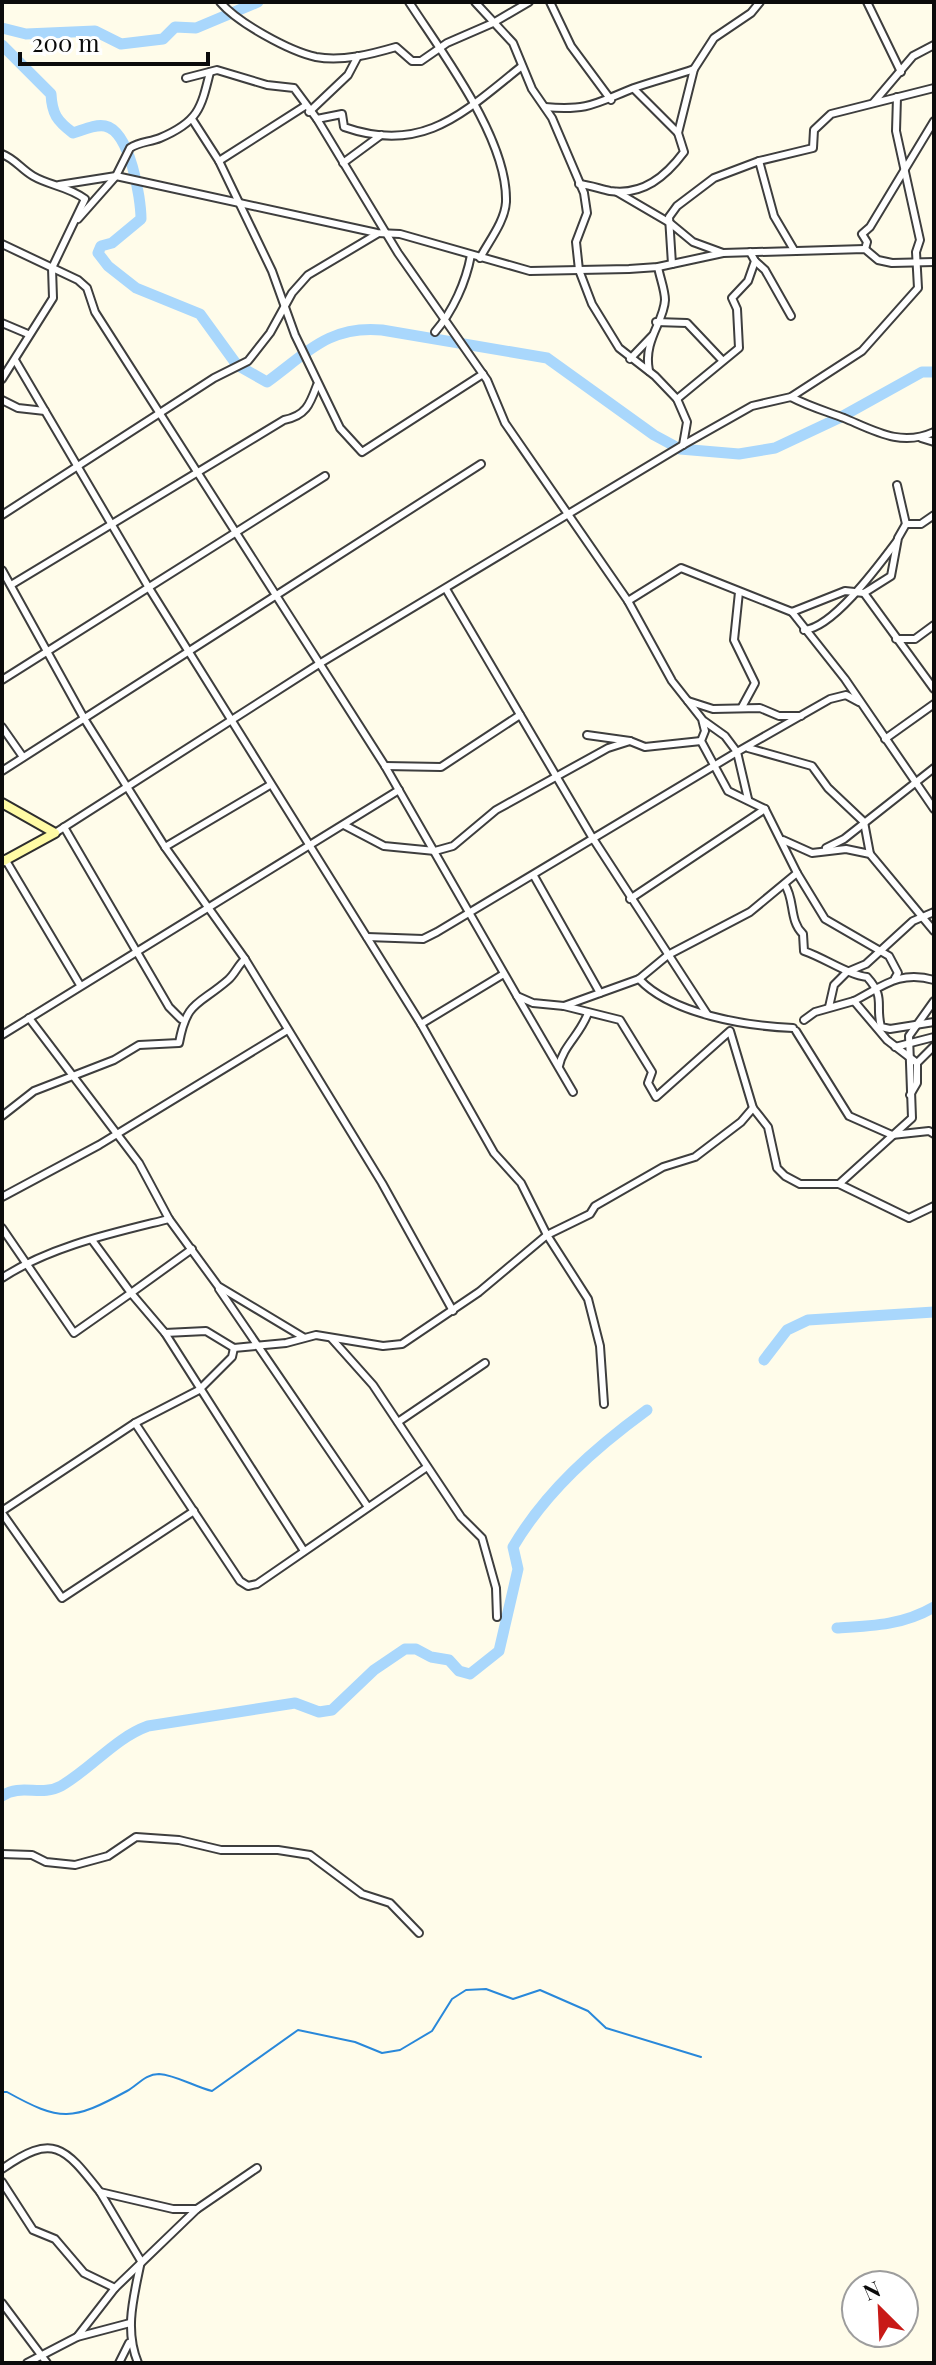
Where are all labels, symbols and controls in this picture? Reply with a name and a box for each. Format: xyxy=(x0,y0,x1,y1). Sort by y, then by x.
scale bar xyxy=(20,16,208,66)
text: 200 m xyxy=(32,26,100,58)
north arrow xyxy=(840,2269,920,2349)
text: N xyxy=(858,2273,885,2307)

